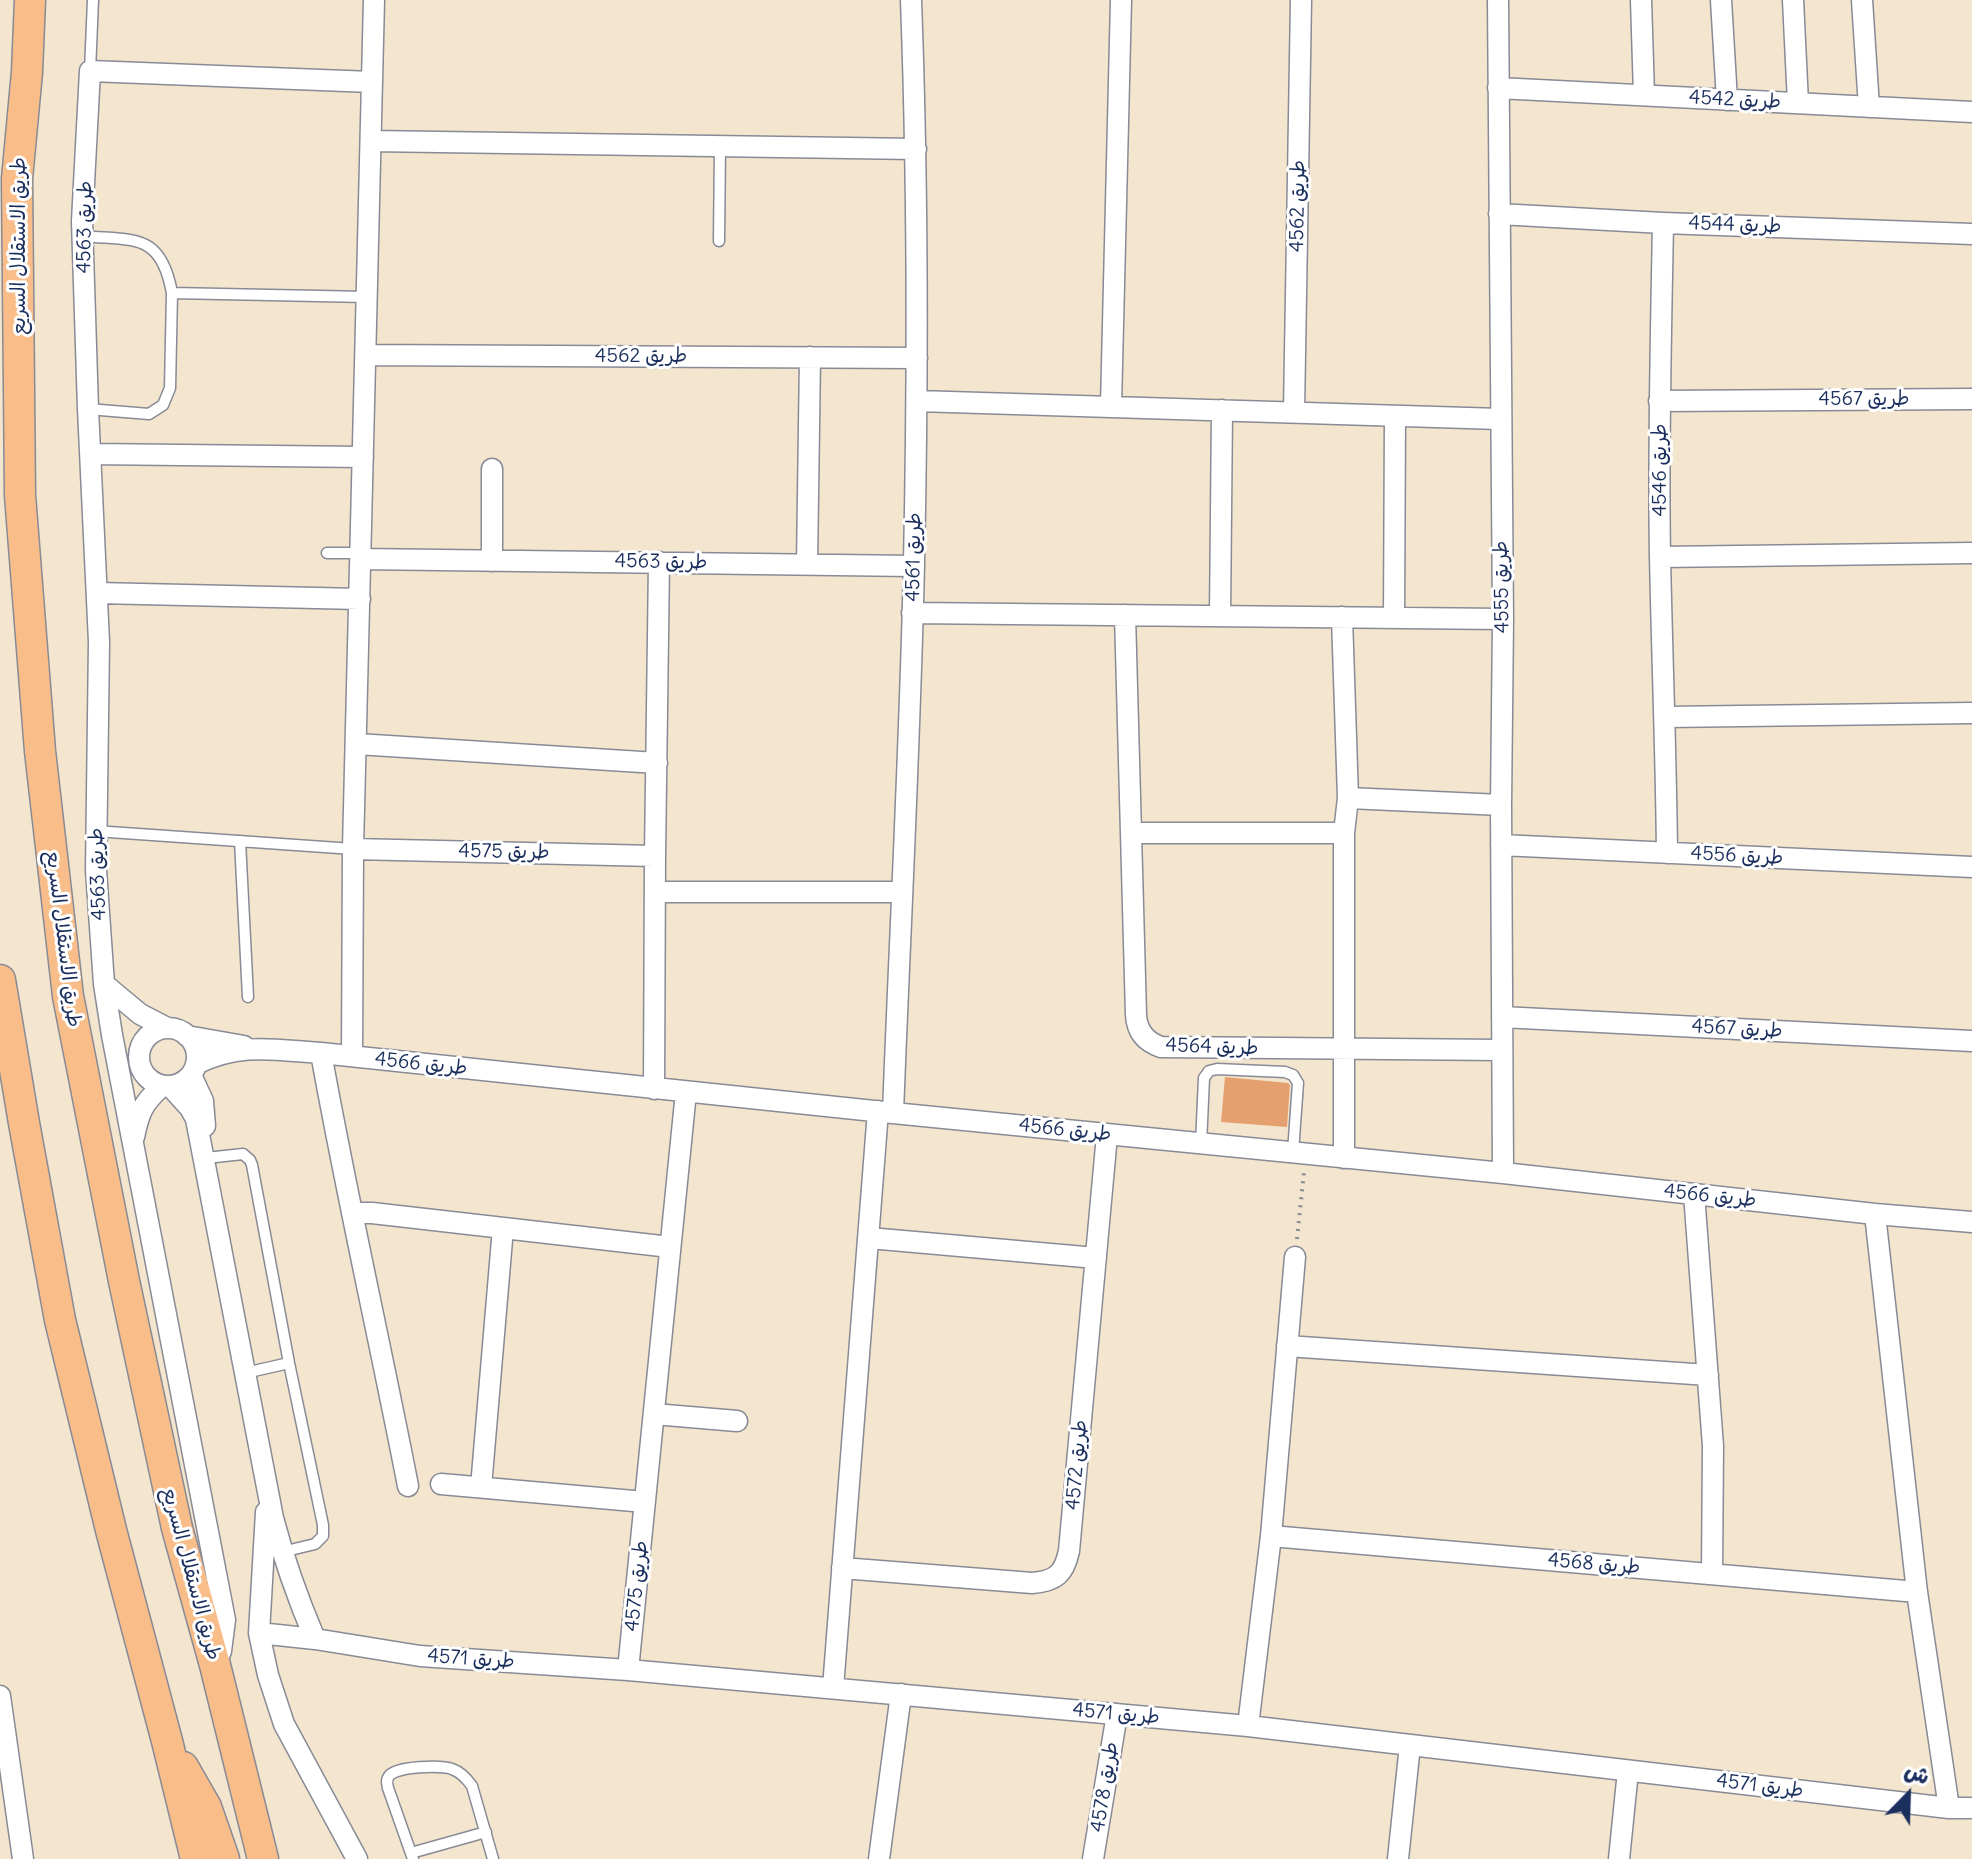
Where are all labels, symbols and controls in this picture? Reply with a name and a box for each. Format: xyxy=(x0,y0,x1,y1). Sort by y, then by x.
street label: طريق 4542 xyxy=(1688,86,1782,114)
street label: طريق الاستقلال السريع xyxy=(7,157,31,335)
street label: طريق 4562 xyxy=(1285,160,1311,252)
street label: طريق 4563 xyxy=(72,180,98,274)
street label: طريق 4544 xyxy=(1688,211,1782,239)
street label: طريق 4562 xyxy=(595,344,687,368)
street label: طريق 4567 xyxy=(1818,387,1910,411)
street label: طريق 4546 xyxy=(1648,424,1672,516)
street label: طريق 4561 xyxy=(901,512,927,602)
street label: طريق 4555 xyxy=(1489,540,1515,634)
street label: طريق 4563 xyxy=(614,549,708,575)
street label: طريق 4563 xyxy=(84,827,112,921)
street label: طريق 4575 xyxy=(458,839,550,865)
street label: طريق 4556 xyxy=(1690,842,1784,870)
street label: طريق الاستقلال السريع xyxy=(40,849,86,1029)
street label: طريق 4567 xyxy=(1691,1015,1783,1043)
street label: طريق 4564 xyxy=(1165,1033,1259,1061)
street label: طريق 4566 xyxy=(374,1047,468,1081)
street label: طريق 4566 xyxy=(1018,1113,1112,1147)
street label: طريق 4566 xyxy=(1663,1179,1757,1213)
street label: طريق 4572 xyxy=(1061,1419,1093,1511)
street label: طريق الاستقلال السريع xyxy=(156,1485,226,1663)
street label: طريق 4575 xyxy=(620,1539,654,1633)
street label: طريق 4568 xyxy=(1547,1548,1641,1580)
street label: طريق 4571 xyxy=(426,1644,516,1674)
street label: طريق 4571 xyxy=(1071,1698,1161,1730)
street label: طريق 4578 xyxy=(1086,1740,1124,1834)
north arrow xyxy=(1868,1755,1948,1835)
text: ش xyxy=(1901,1755,1934,1791)
street label: طريق 4571 xyxy=(1715,1769,1805,1803)

